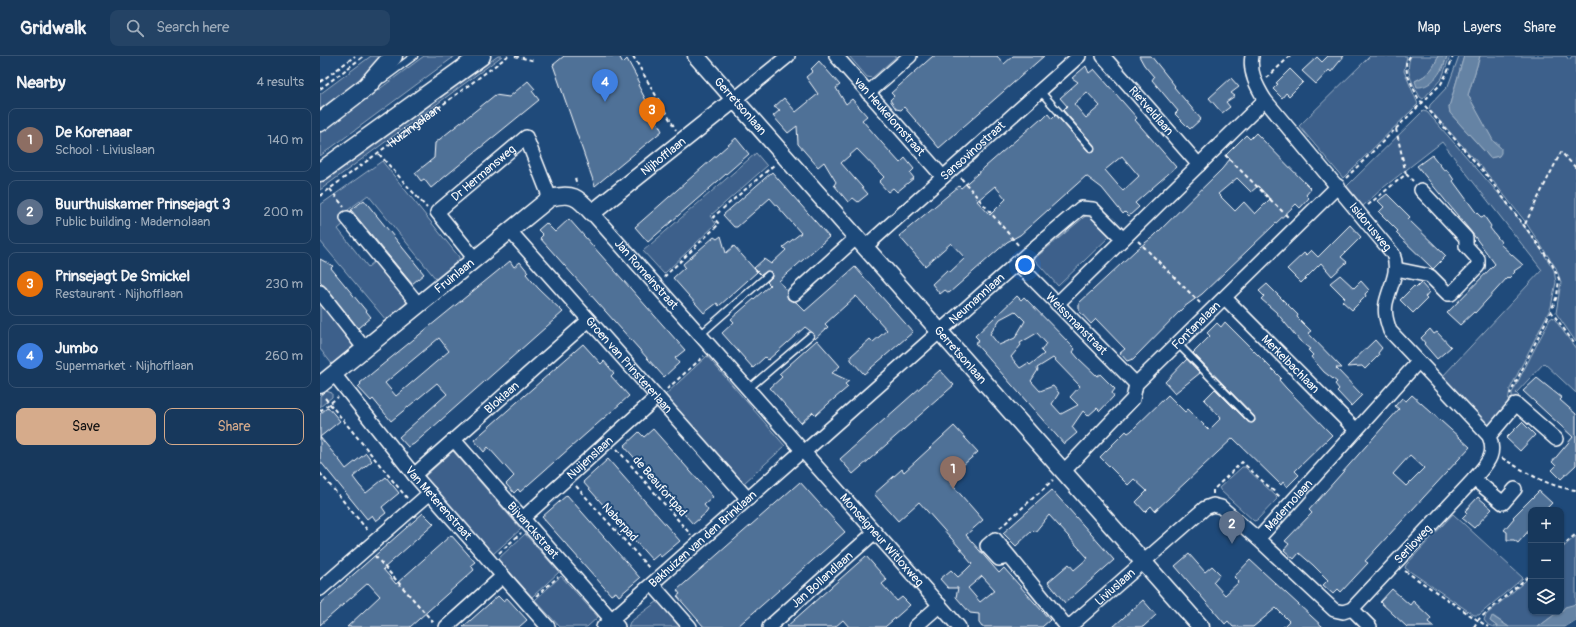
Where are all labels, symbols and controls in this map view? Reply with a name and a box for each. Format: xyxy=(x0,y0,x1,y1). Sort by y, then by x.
search box xyxy=(110,10,390,46)
text: Gridwalk xyxy=(20,16,86,40)
icon: search xyxy=(124,17,146,39)
text: Search here xyxy=(156,18,229,37)
text: Map xyxy=(1418,19,1441,36)
text: Layers xyxy=(1463,19,1501,36)
text: Share xyxy=(1523,19,1556,36)
pin: 4 xyxy=(592,69,618,102)
text: Nearby xyxy=(16,72,65,93)
text: 4 results xyxy=(257,74,304,90)
street label: van Heukelomstraat xyxy=(850,74,928,159)
street label: Gerretsonlaan xyxy=(711,75,770,139)
street label: Rietveldlaan xyxy=(1125,83,1177,139)
pin: 3 xyxy=(639,97,665,130)
street label: Huizingalaan xyxy=(384,102,444,151)
street label: Sansovinostraat xyxy=(938,118,1009,184)
text: De Korenaar xyxy=(55,123,132,142)
text: 1 xyxy=(27,132,33,148)
text: 140 m xyxy=(267,132,303,148)
street label: Nijhofflaan xyxy=(638,134,689,179)
text: School · Liviuslaan xyxy=(55,142,155,158)
street label: Dr Hermansweg xyxy=(448,142,519,205)
text: Buurthuiskamer Prinsejagt 3 xyxy=(55,195,230,214)
street label: Isidorusweg xyxy=(1346,200,1395,255)
text: 2 xyxy=(26,204,34,220)
text: 200 m xyxy=(264,204,303,220)
text: Public building · Madernolaan xyxy=(55,214,210,230)
street label: Jan Romeinstraat xyxy=(611,236,681,313)
your location xyxy=(1015,255,1035,275)
street label: Fruinlaan xyxy=(432,256,478,297)
text: Prinsejagt De Smickel xyxy=(55,267,190,286)
street label: Neumannlaan xyxy=(946,270,1008,328)
text: 3 xyxy=(26,276,34,292)
text: 230 m xyxy=(266,276,303,292)
text: Restaurant · Nijhofflaan xyxy=(55,286,183,302)
street label: Weissmanstraat xyxy=(1042,290,1110,358)
street label: Fontanalaan xyxy=(1169,298,1224,353)
street label: Groen van Prinstererlaan xyxy=(582,314,675,417)
street label: Gerretsonlaan xyxy=(930,323,990,387)
street label: Merkelbachlaan xyxy=(1258,332,1323,397)
text: Jumbo xyxy=(55,339,98,358)
text: 4 xyxy=(26,348,34,364)
text: 260 m xyxy=(265,348,303,364)
text: Supermarket · Nijhofflaan xyxy=(55,358,194,374)
street label: Bloklaan xyxy=(481,378,523,417)
button: Save xyxy=(16,408,156,445)
button: Share xyxy=(164,408,304,445)
street label: Nuijenslaan xyxy=(564,433,617,483)
street label: de Beaufortpad xyxy=(629,453,690,520)
pin: 1 xyxy=(940,456,966,489)
street label: Van Meterenstraat xyxy=(402,463,475,543)
street label: Madernolaan xyxy=(1262,476,1316,534)
street label: Bakhuizen van den Brinklaan xyxy=(646,487,760,591)
street label: Monseigneur Witloxweg xyxy=(836,491,927,590)
street label: Bijvanckstraat xyxy=(504,499,562,562)
street label: Naberpad xyxy=(598,500,641,545)
map controls xyxy=(1528,507,1564,615)
button: + xyxy=(1528,507,1564,543)
pin: 2 xyxy=(1219,511,1245,544)
street label: Serlioweg xyxy=(1391,521,1435,567)
button: − xyxy=(1528,543,1564,579)
street label: Jan Bollandlaan xyxy=(788,548,856,612)
street label: Liviuslaan xyxy=(1092,565,1139,609)
button: layers xyxy=(1528,579,1564,615)

